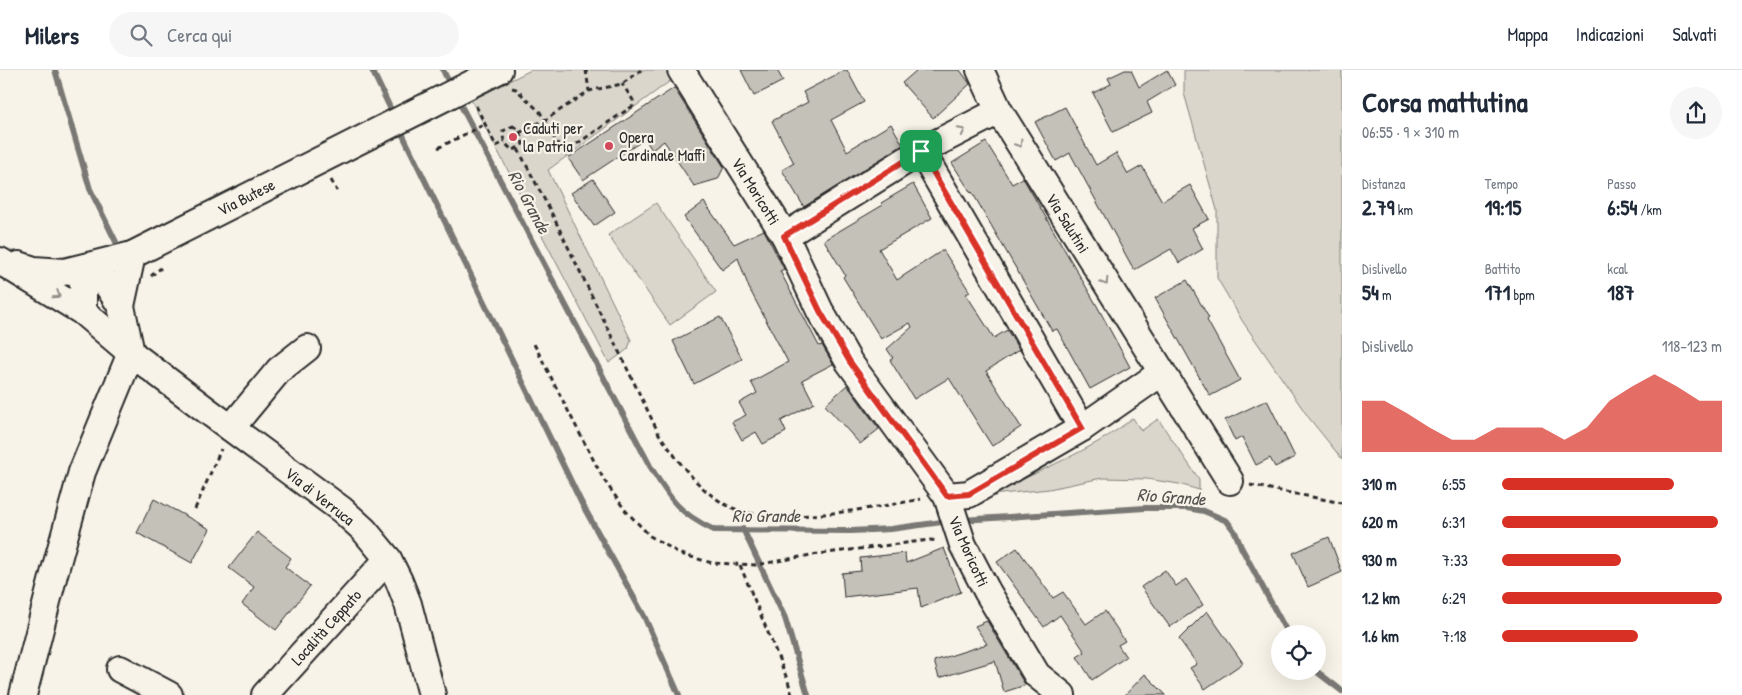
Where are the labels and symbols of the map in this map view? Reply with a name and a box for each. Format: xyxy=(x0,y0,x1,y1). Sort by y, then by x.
place label: Caduti per la Patria xyxy=(523,117,583,157)
place label: Opera Cardinale Maffi xyxy=(619,126,706,166)
one-way arrow xyxy=(957,127,966,137)
pin xyxy=(900,130,942,172)
marker: Caduti per la Patria xyxy=(507,131,519,143)
one-way arrow xyxy=(1013,138,1022,148)
marker: Opera Cardinale Maffi xyxy=(603,140,615,152)
street label: Via Moricotti xyxy=(727,153,785,229)
water label: Rio Grande xyxy=(502,166,557,239)
street label: Via Butese xyxy=(214,173,279,221)
street label: Via Salutini xyxy=(1041,189,1095,257)
one-way arrow xyxy=(1098,277,1108,286)
one-way arrow xyxy=(51,289,60,298)
street label: Via di Verruca xyxy=(281,462,359,530)
water label: Rio Grande xyxy=(1136,482,1207,511)
water label: Rio Grande xyxy=(732,503,801,528)
street label: Via Moricotti xyxy=(944,512,994,590)
street label: Località Ceppato xyxy=(286,584,366,670)

